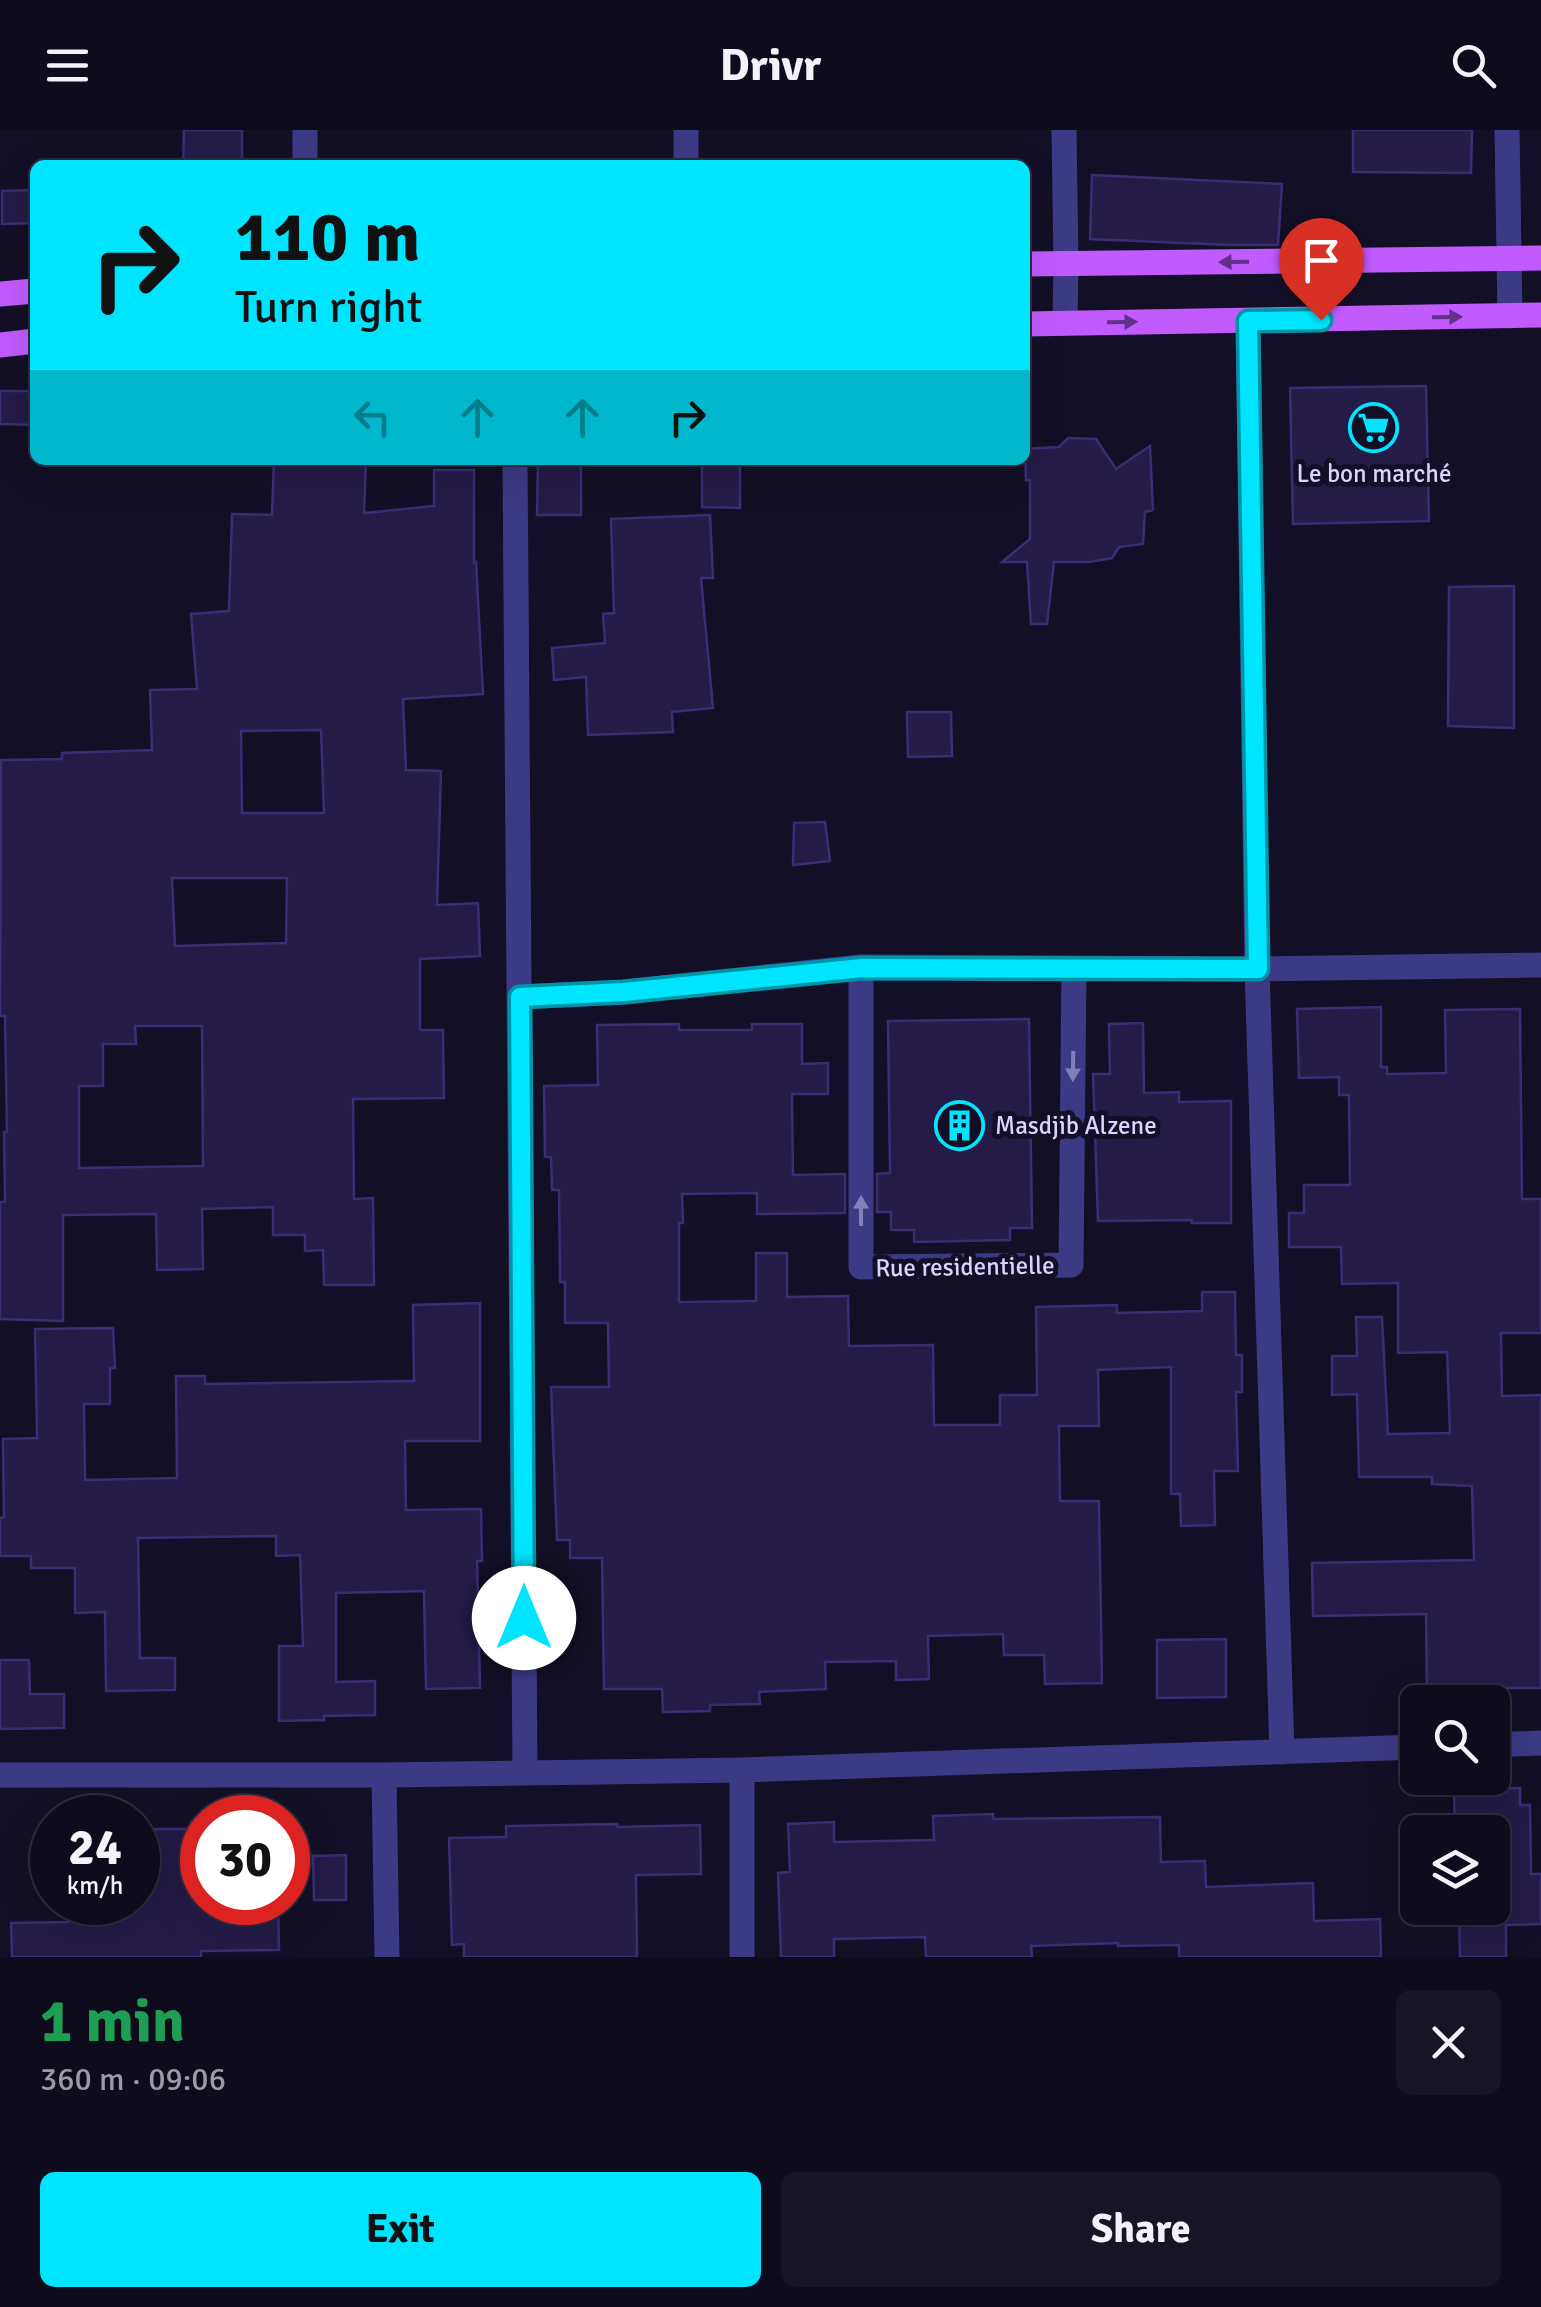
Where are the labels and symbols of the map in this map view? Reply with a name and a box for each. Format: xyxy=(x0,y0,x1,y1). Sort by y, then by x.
pin xyxy=(1279,218,1364,321)
one-way arrow xyxy=(1217,254,1249,270)
one-way arrow xyxy=(1432,309,1464,325)
one-way arrow xyxy=(1107,314,1139,330)
supermarket icon: Le bon marché xyxy=(1348,401,1400,453)
place label: Le bon marché xyxy=(1297,458,1451,489)
one-way arrow xyxy=(1065,1051,1081,1083)
building icon: Masdjib Alzene xyxy=(934,1099,986,1151)
place label: Masdjib Alzene xyxy=(995,1110,1157,1141)
one-way arrow xyxy=(853,1194,869,1226)
street label: Rue residentielle xyxy=(875,1249,1055,1284)
position arrow xyxy=(472,1566,576,1670)
speed limit sign: 30 xyxy=(180,1795,310,1925)

